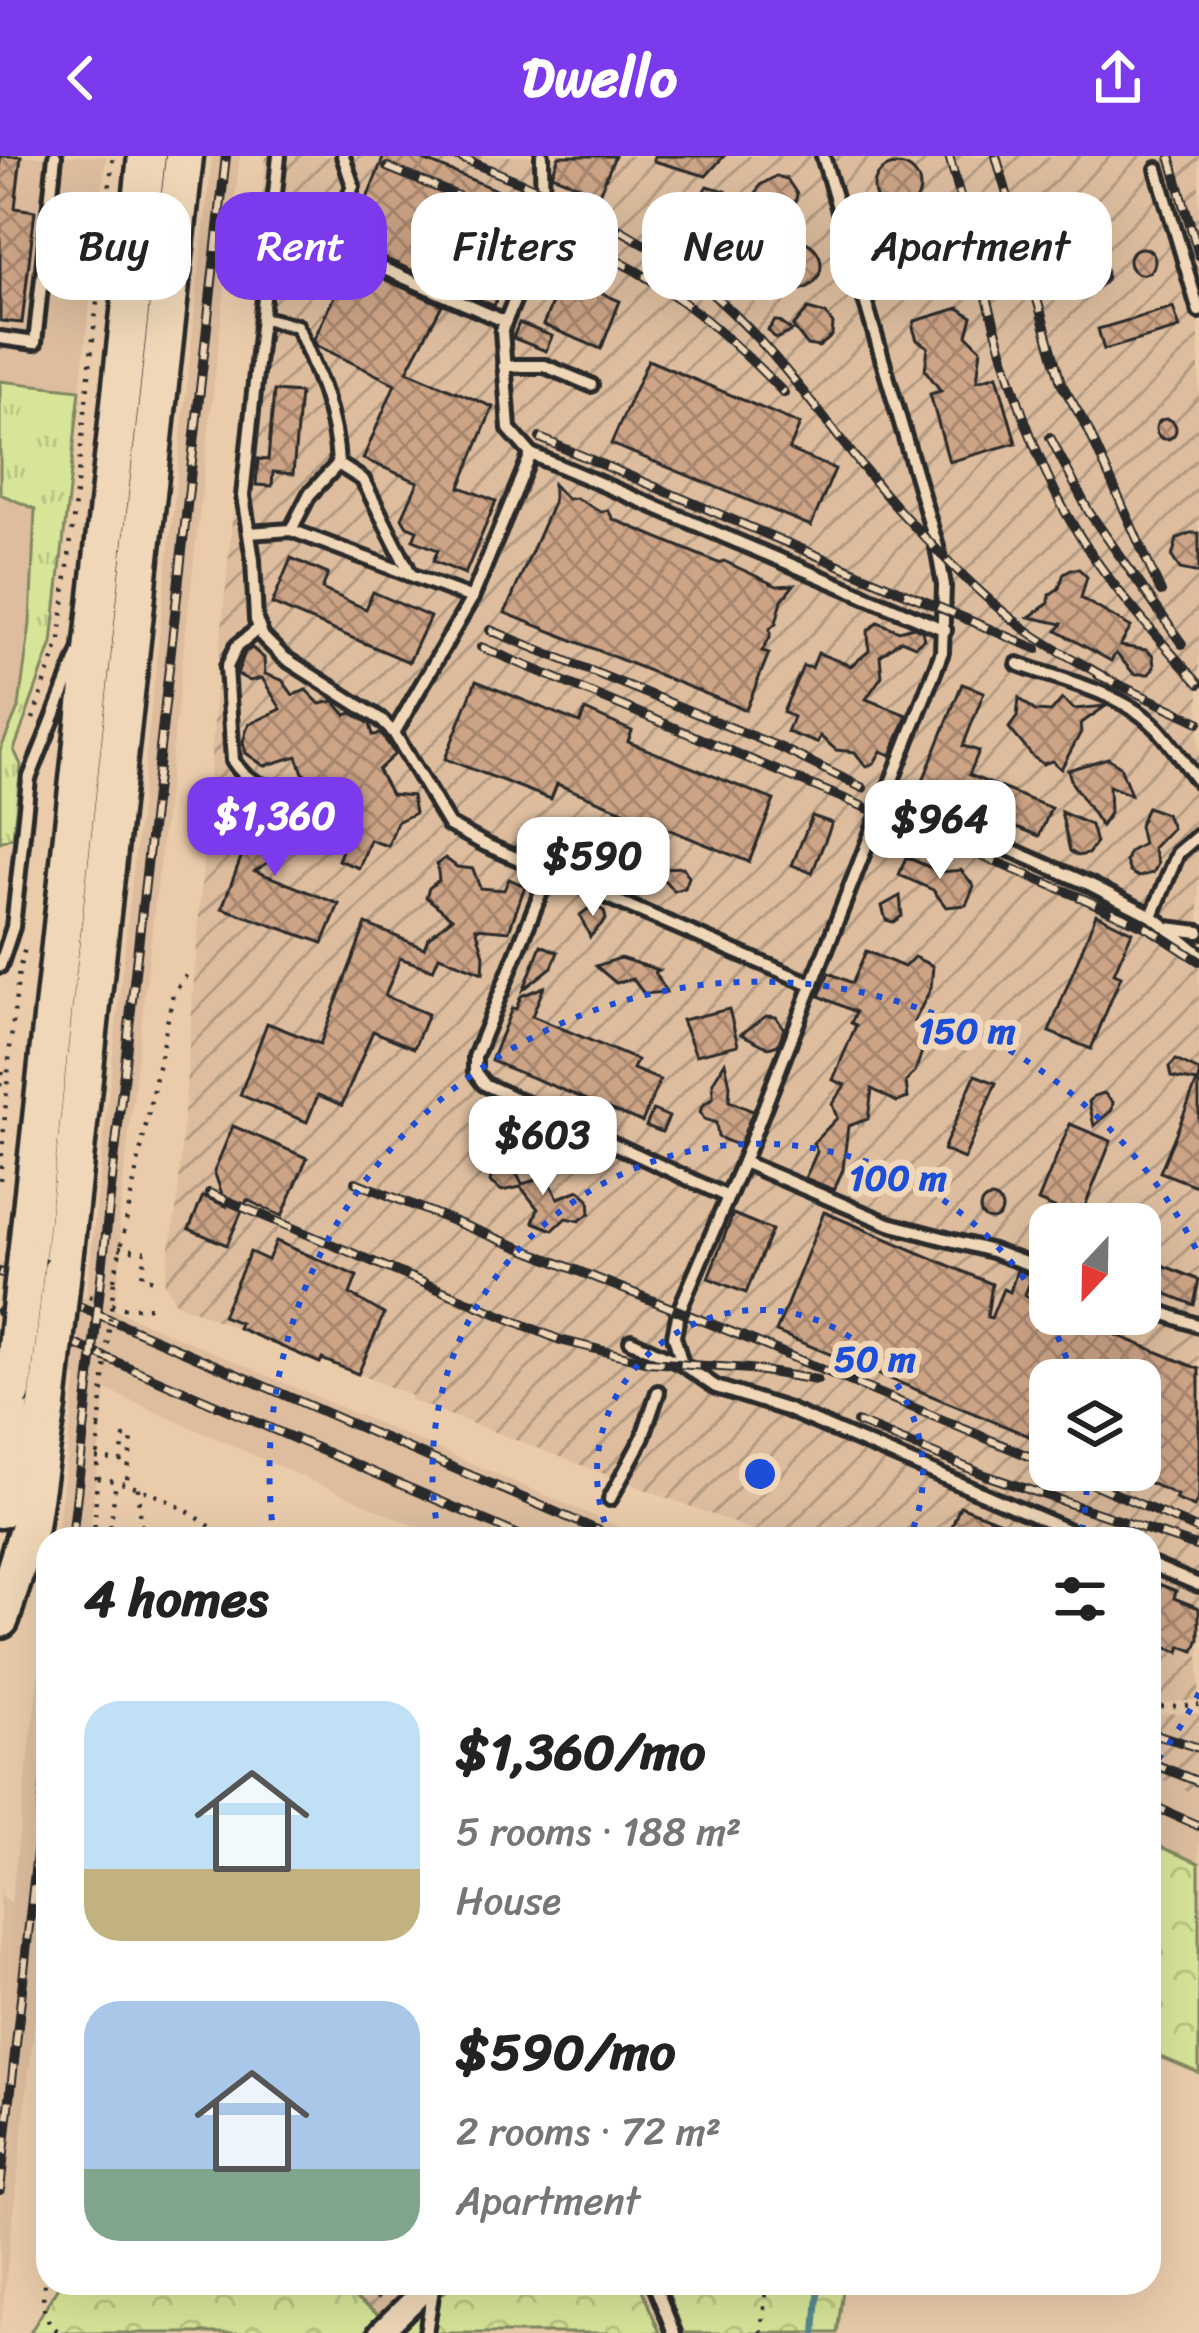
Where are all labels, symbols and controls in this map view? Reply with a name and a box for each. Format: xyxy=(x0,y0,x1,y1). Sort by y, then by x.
text: Dwello xyxy=(522,30,677,126)
icon: back xyxy=(48,45,114,111)
icon: share xyxy=(1085,45,1151,111)
chip: Buy xyxy=(36,192,191,300)
chip: Rent xyxy=(215,192,387,300)
chip: Filters xyxy=(411,192,618,300)
chip: New xyxy=(642,192,806,300)
chip: Apartment xyxy=(830,192,1112,300)
pin: $1,360 xyxy=(177,777,373,879)
pin: $964 xyxy=(869,780,1011,882)
text: $1,360 xyxy=(214,781,336,850)
text: $964 xyxy=(892,784,988,853)
pin: $590 xyxy=(522,817,664,919)
text: $590 xyxy=(544,821,642,890)
text: 150 m xyxy=(918,999,1016,1063)
pin: $603 xyxy=(472,1096,614,1198)
text: $603 xyxy=(496,1100,590,1169)
text: 100 m xyxy=(849,1146,947,1210)
north arrow xyxy=(1029,1203,1161,1335)
map controls xyxy=(1029,1203,1161,1491)
text: 50 m xyxy=(834,1327,916,1391)
button: layers xyxy=(1029,1359,1161,1491)
centre of rings xyxy=(739,1453,781,1495)
text: 4 homes xyxy=(84,1554,268,1644)
icon: filters xyxy=(1047,1566,1113,1632)
text: $1,360/mo xyxy=(456,1707,706,1797)
icon: home xyxy=(180,1749,324,1893)
text: 5 rooms · 188 m² xyxy=(456,1797,741,1866)
text: House xyxy=(456,1866,561,1935)
text: $590/mo xyxy=(456,2007,675,2097)
icon: home xyxy=(180,2049,324,2193)
text: 2 rooms · 72 m² xyxy=(456,2097,721,2166)
text: Apartment xyxy=(456,2166,640,2235)

